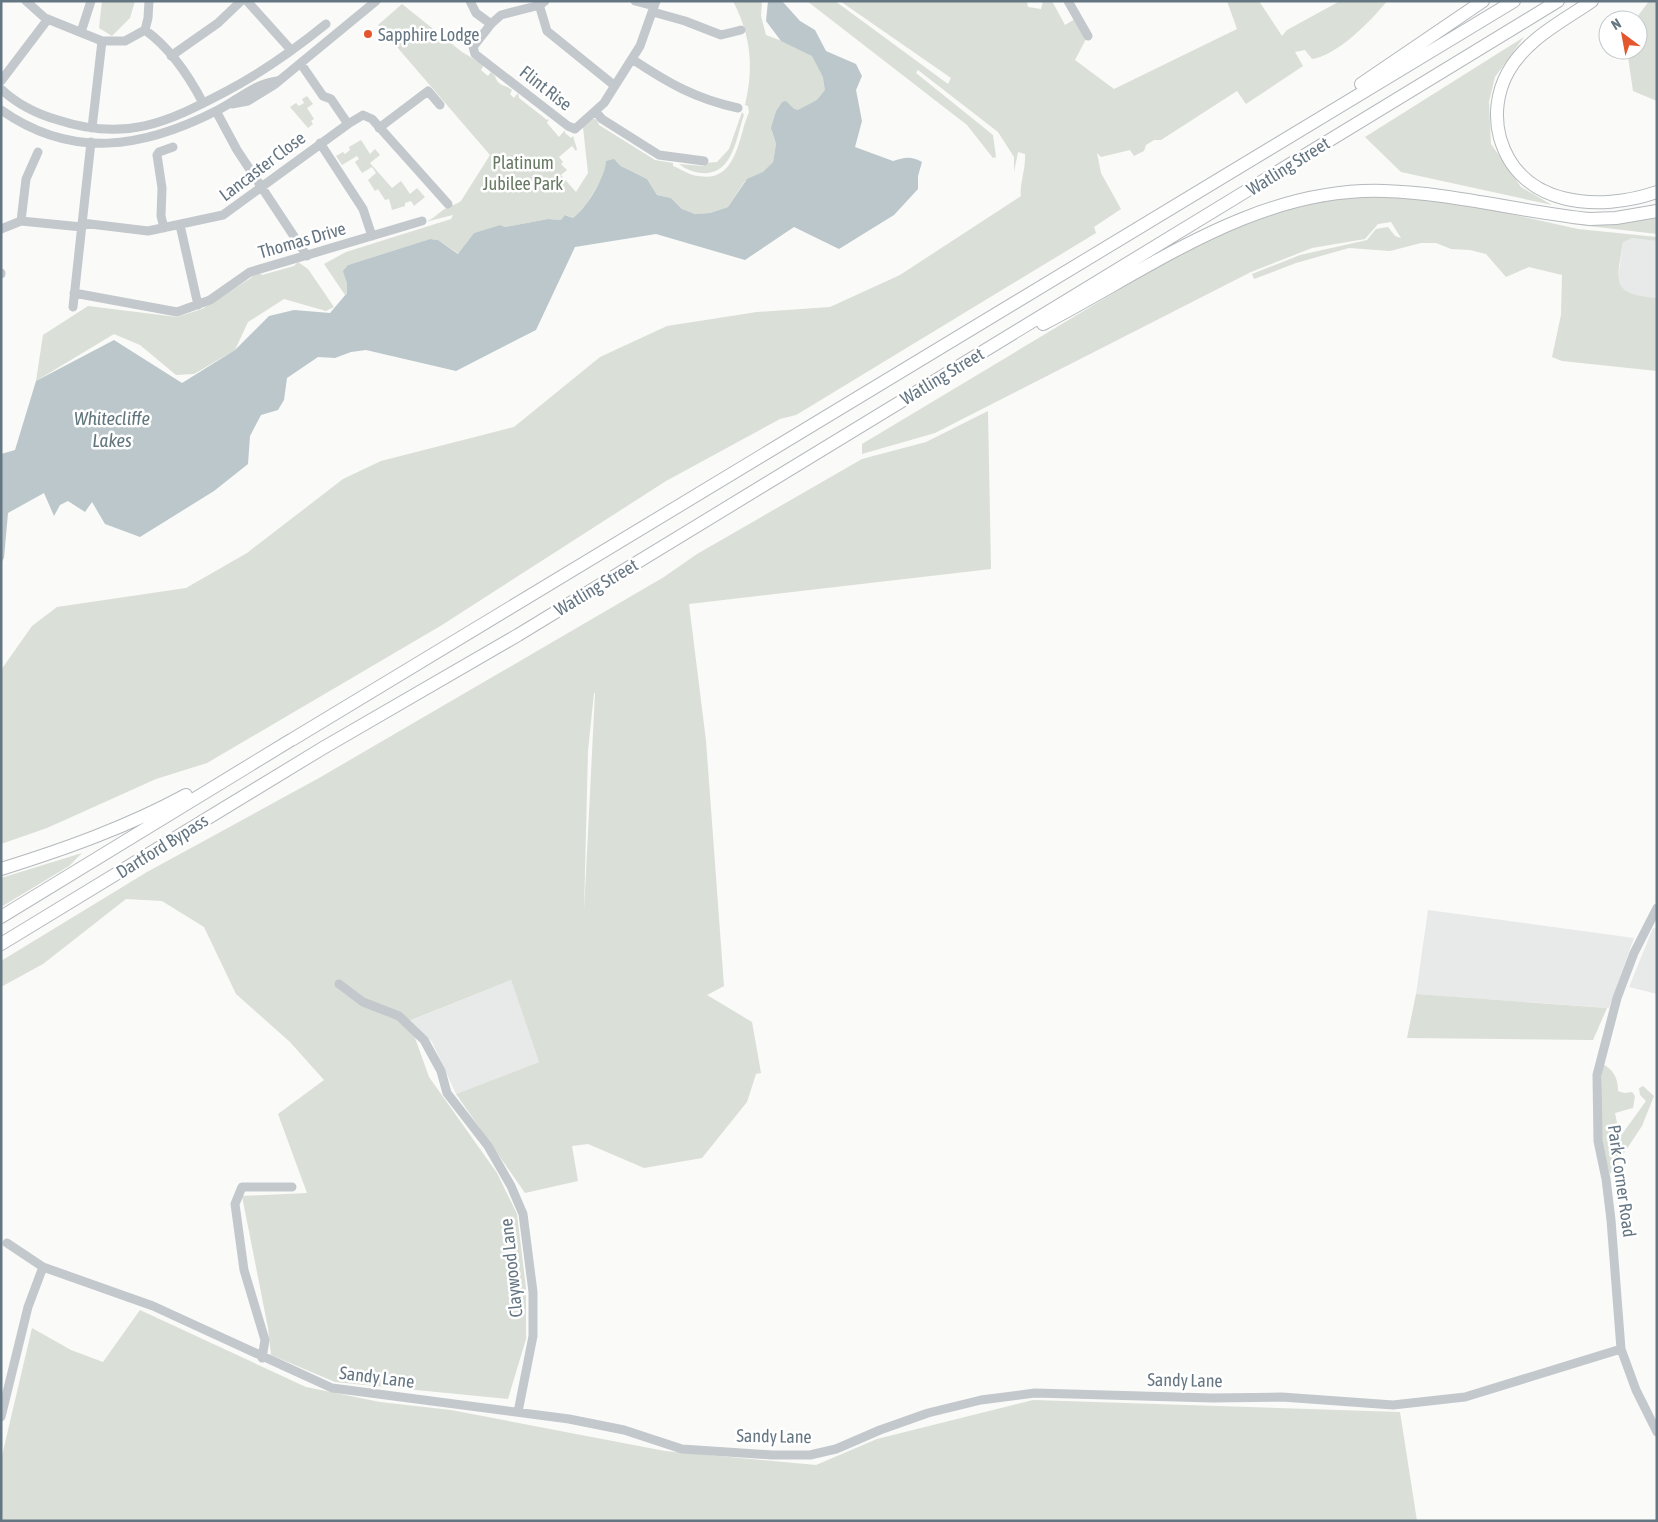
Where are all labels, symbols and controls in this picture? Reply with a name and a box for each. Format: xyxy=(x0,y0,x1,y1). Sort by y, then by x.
north arrow xyxy=(1598,10,1648,60)
text: N xyxy=(1608,15,1624,33)
place label: Sapphire Lodge xyxy=(378,24,479,45)
marker: Sapphire Lodge xyxy=(362,28,374,40)
street label: Flint Rise xyxy=(516,61,576,115)
street label: Lancaster Close xyxy=(215,127,309,205)
street label: Watling Street xyxy=(1243,132,1333,200)
park label: Platinum Jubilee Park xyxy=(483,152,563,194)
street label: Thomas Drive xyxy=(256,218,348,262)
street label: Watling Street xyxy=(897,343,987,409)
water label: Whitecliffe Lakes xyxy=(74,407,150,451)
street label: Watling Street xyxy=(551,554,641,620)
street label: Dartford Bypass xyxy=(112,810,212,882)
street label: Park Corner Road xyxy=(1604,1123,1640,1239)
street label: Claywood Lane xyxy=(495,1217,527,1319)
street label: Sandy Lane xyxy=(338,1362,416,1392)
street label: Sandy Lane xyxy=(1147,1369,1223,1391)
street label: Sandy Lane xyxy=(736,1425,812,1447)

